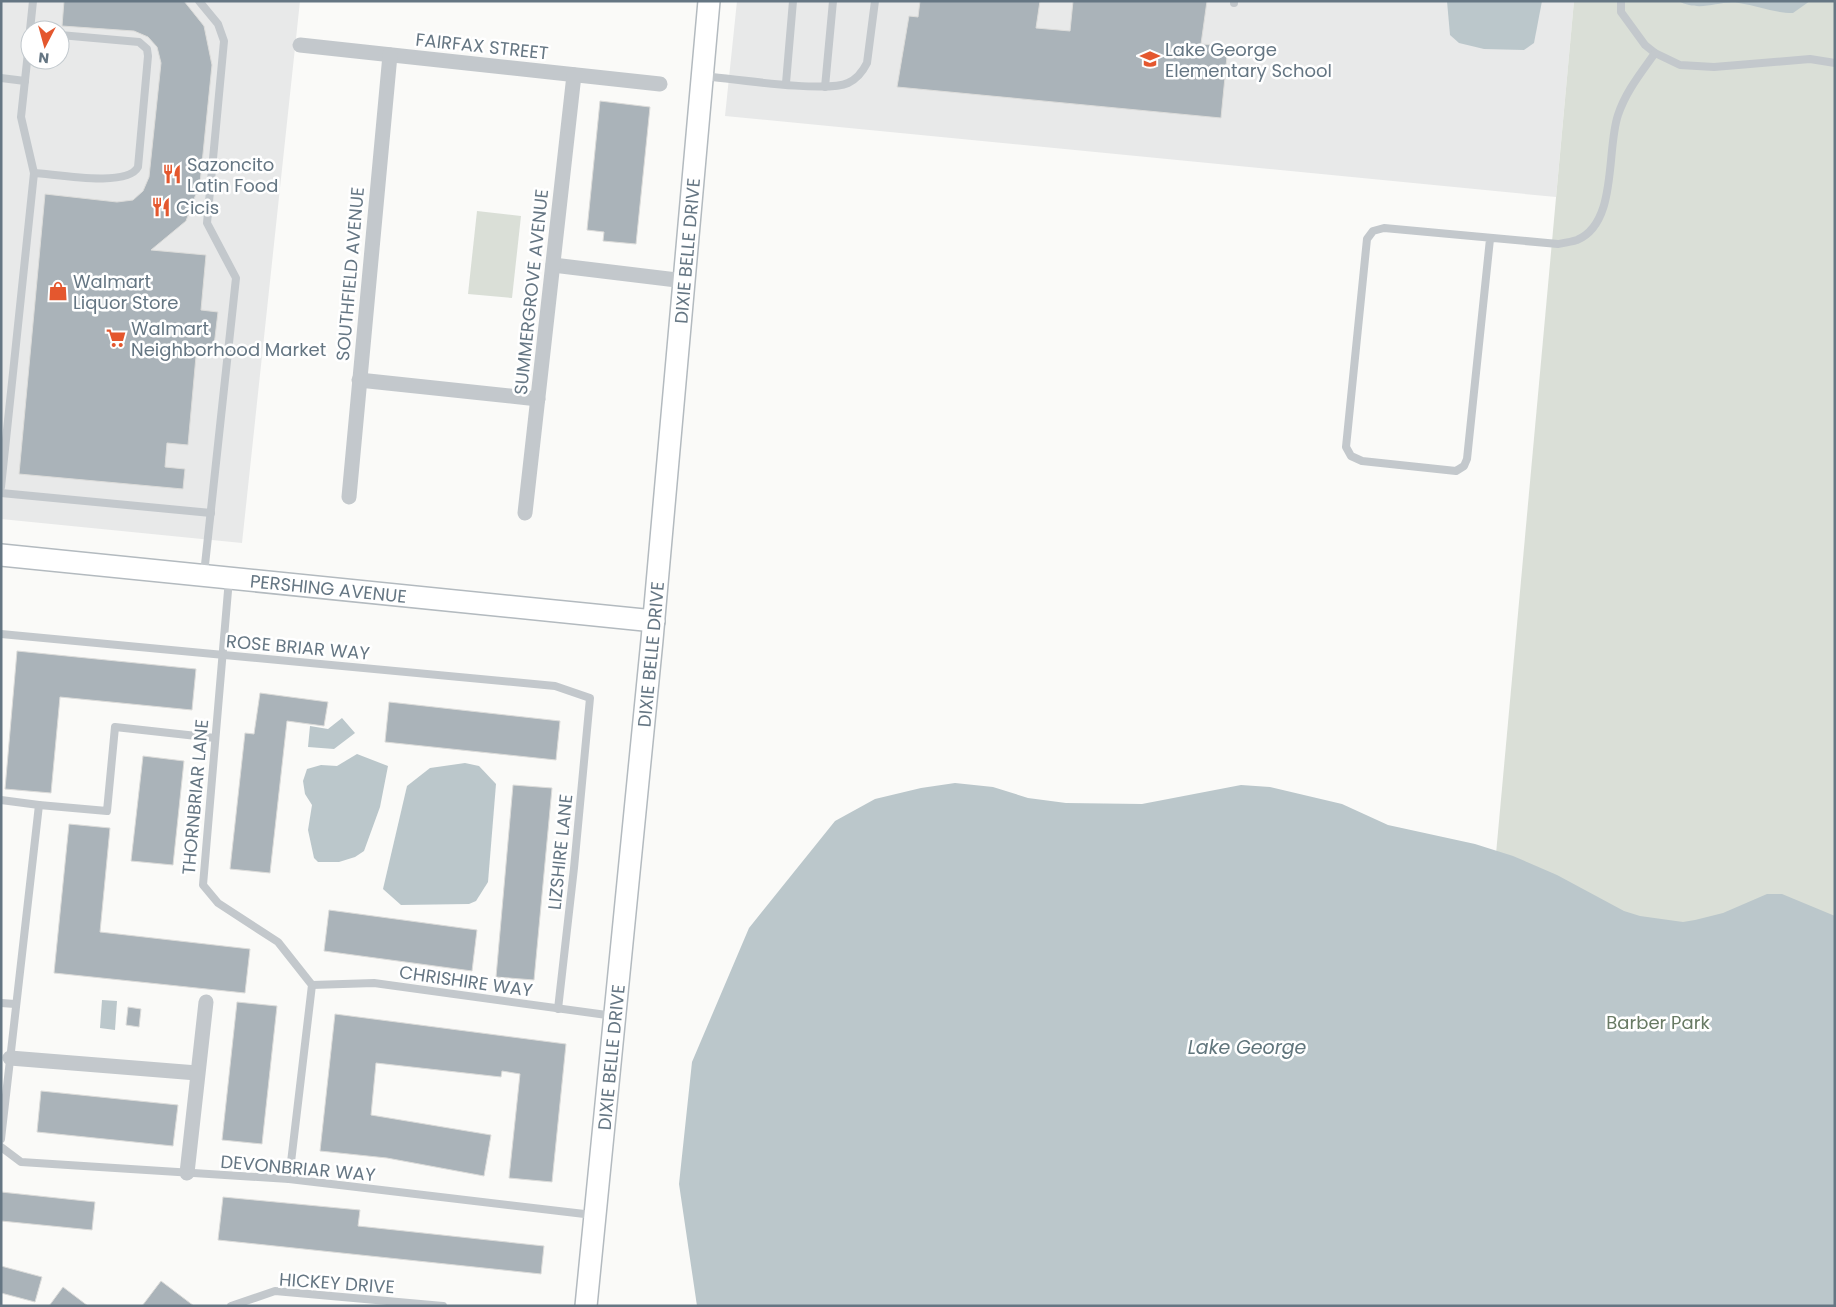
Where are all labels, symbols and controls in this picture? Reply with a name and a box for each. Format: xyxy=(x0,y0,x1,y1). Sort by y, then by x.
north arrow xyxy=(20,20,70,70)
street label: FAIRFAX STREET xyxy=(414,27,550,65)
place label: Lake George Elementary School xyxy=(1165,37,1332,83)
text: N xyxy=(37,47,50,68)
school or university icon: Lake George Elementary School xyxy=(1139,48,1161,70)
place label: Sazoncito Latin Food xyxy=(187,152,279,198)
restaurant icon: Sazoncito Latin Food xyxy=(161,163,183,185)
street label: DIXIE BELLE DRIVE xyxy=(668,177,706,325)
street label: SOUTHFIELD AVENUE xyxy=(330,186,370,362)
street label: SUMMERGROVE AVENUE xyxy=(508,188,554,396)
place label: Cicis xyxy=(176,195,219,220)
restaurant icon: Cicis xyxy=(150,196,172,218)
place label: Walmart Liquor Store xyxy=(73,269,178,315)
shop icon: Walmart Liquor Store xyxy=(47,280,69,302)
place label: Walmart Neighborhood Market xyxy=(131,316,326,362)
supermarket icon: Walmart Neighborhood Market xyxy=(105,327,127,349)
street label: PERSHING AVENUE xyxy=(249,568,408,608)
street label: DIXIE BELLE DRIVE xyxy=(631,580,670,728)
street label: ROSE BRIAR WAY xyxy=(225,628,371,666)
street label: THORNBRIAR LANE xyxy=(176,718,214,876)
street label: LIZSHIRE LANE xyxy=(541,793,579,911)
street label: CHRISHIRE WAY xyxy=(398,959,535,1003)
street label: DIXIE BELLE DRIVE xyxy=(591,983,630,1131)
park label: Barber Park xyxy=(1606,1010,1710,1035)
water label: Lake George xyxy=(1188,1034,1307,1061)
street label: DEVONBRIAR WAY xyxy=(219,1149,377,1187)
street label: HICKEY DRIVE xyxy=(278,1266,396,1300)

